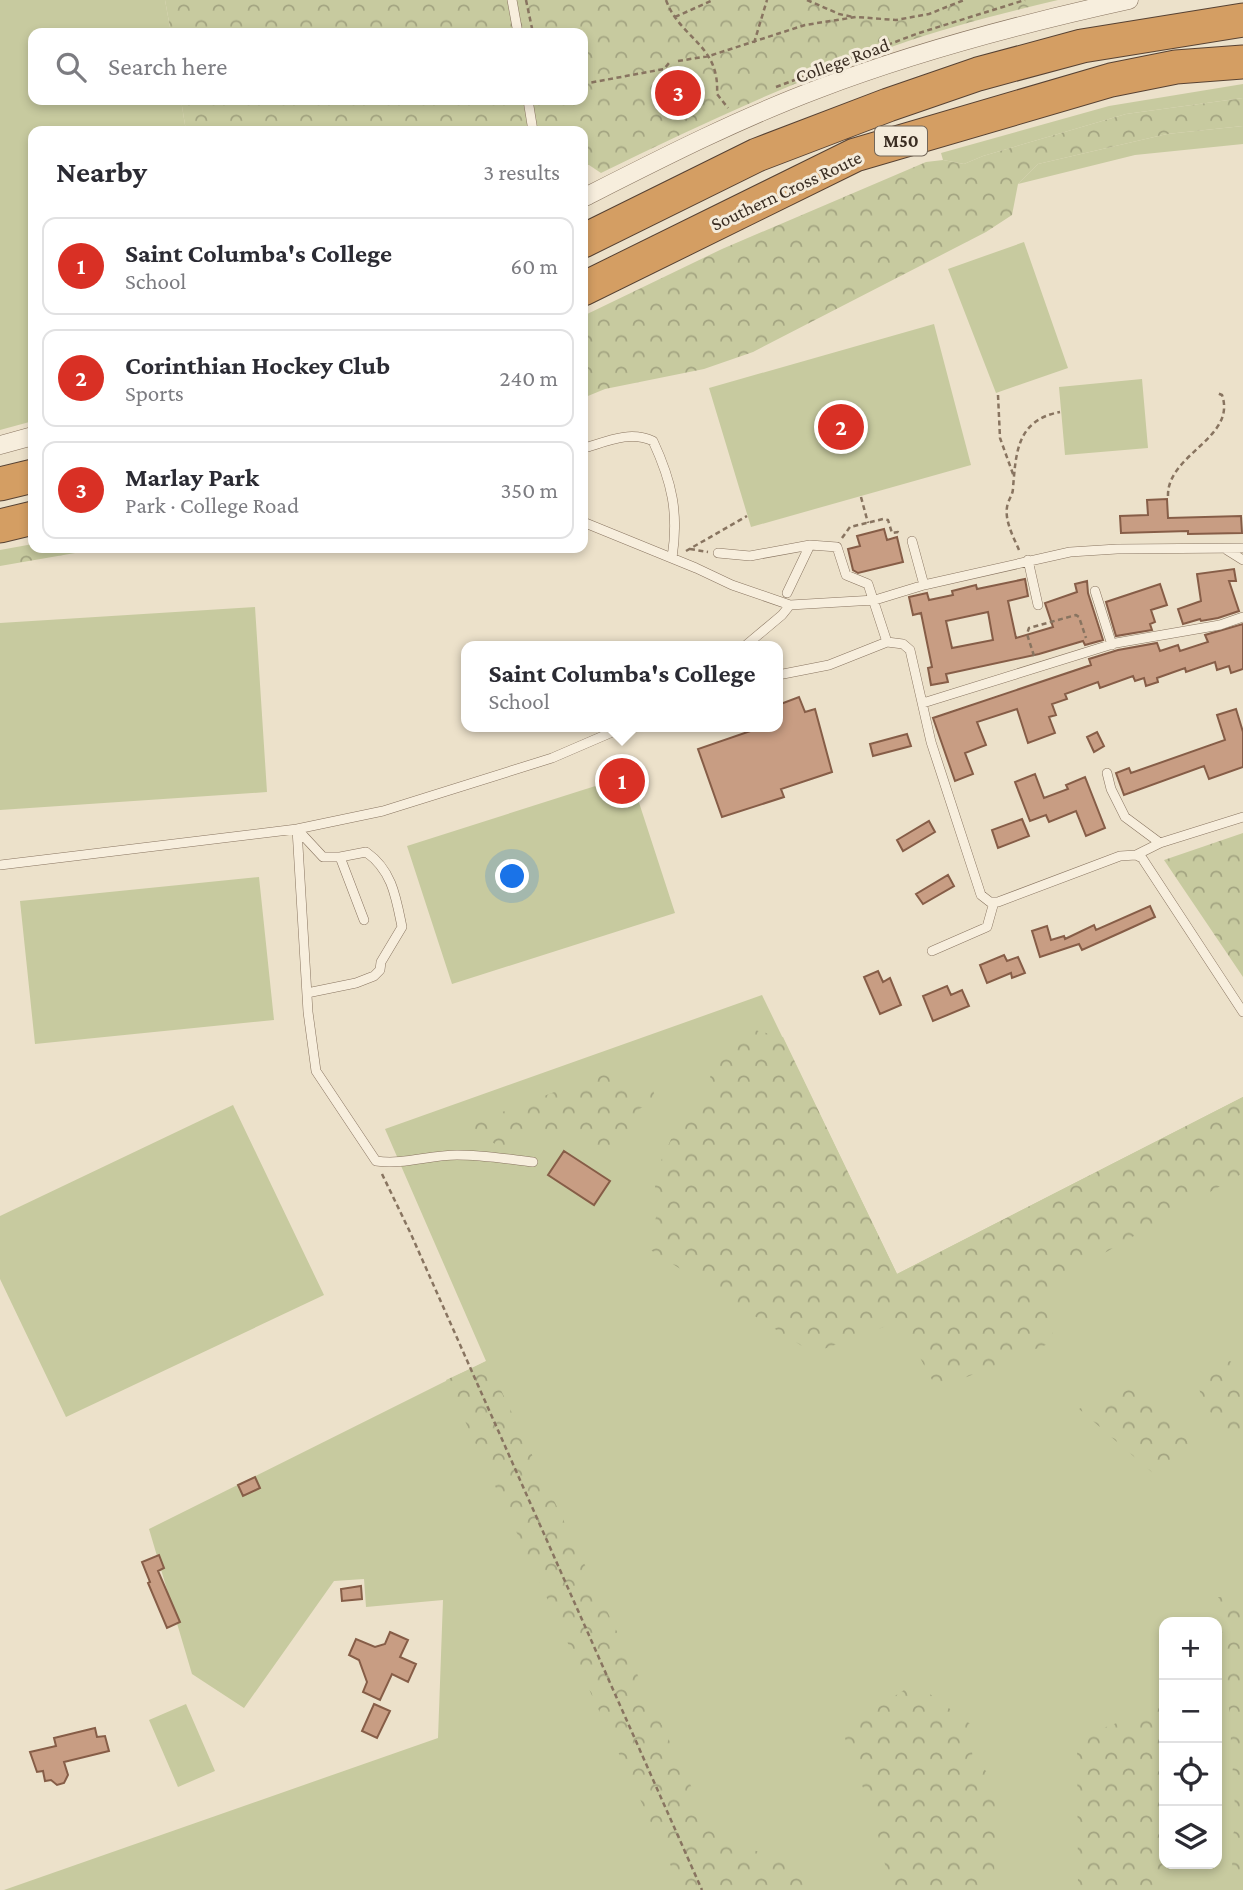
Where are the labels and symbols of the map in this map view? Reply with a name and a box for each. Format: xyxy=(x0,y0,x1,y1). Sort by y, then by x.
street label: College Road xyxy=(792,34,892,87)
pin: 3 xyxy=(655,67,701,119)
road number: M50 xyxy=(875,126,927,156)
street label: Southern Cross Route xyxy=(708,146,865,235)
pin: 2 xyxy=(818,401,864,453)
pin: 1 xyxy=(599,755,645,807)
your location xyxy=(495,859,529,893)

